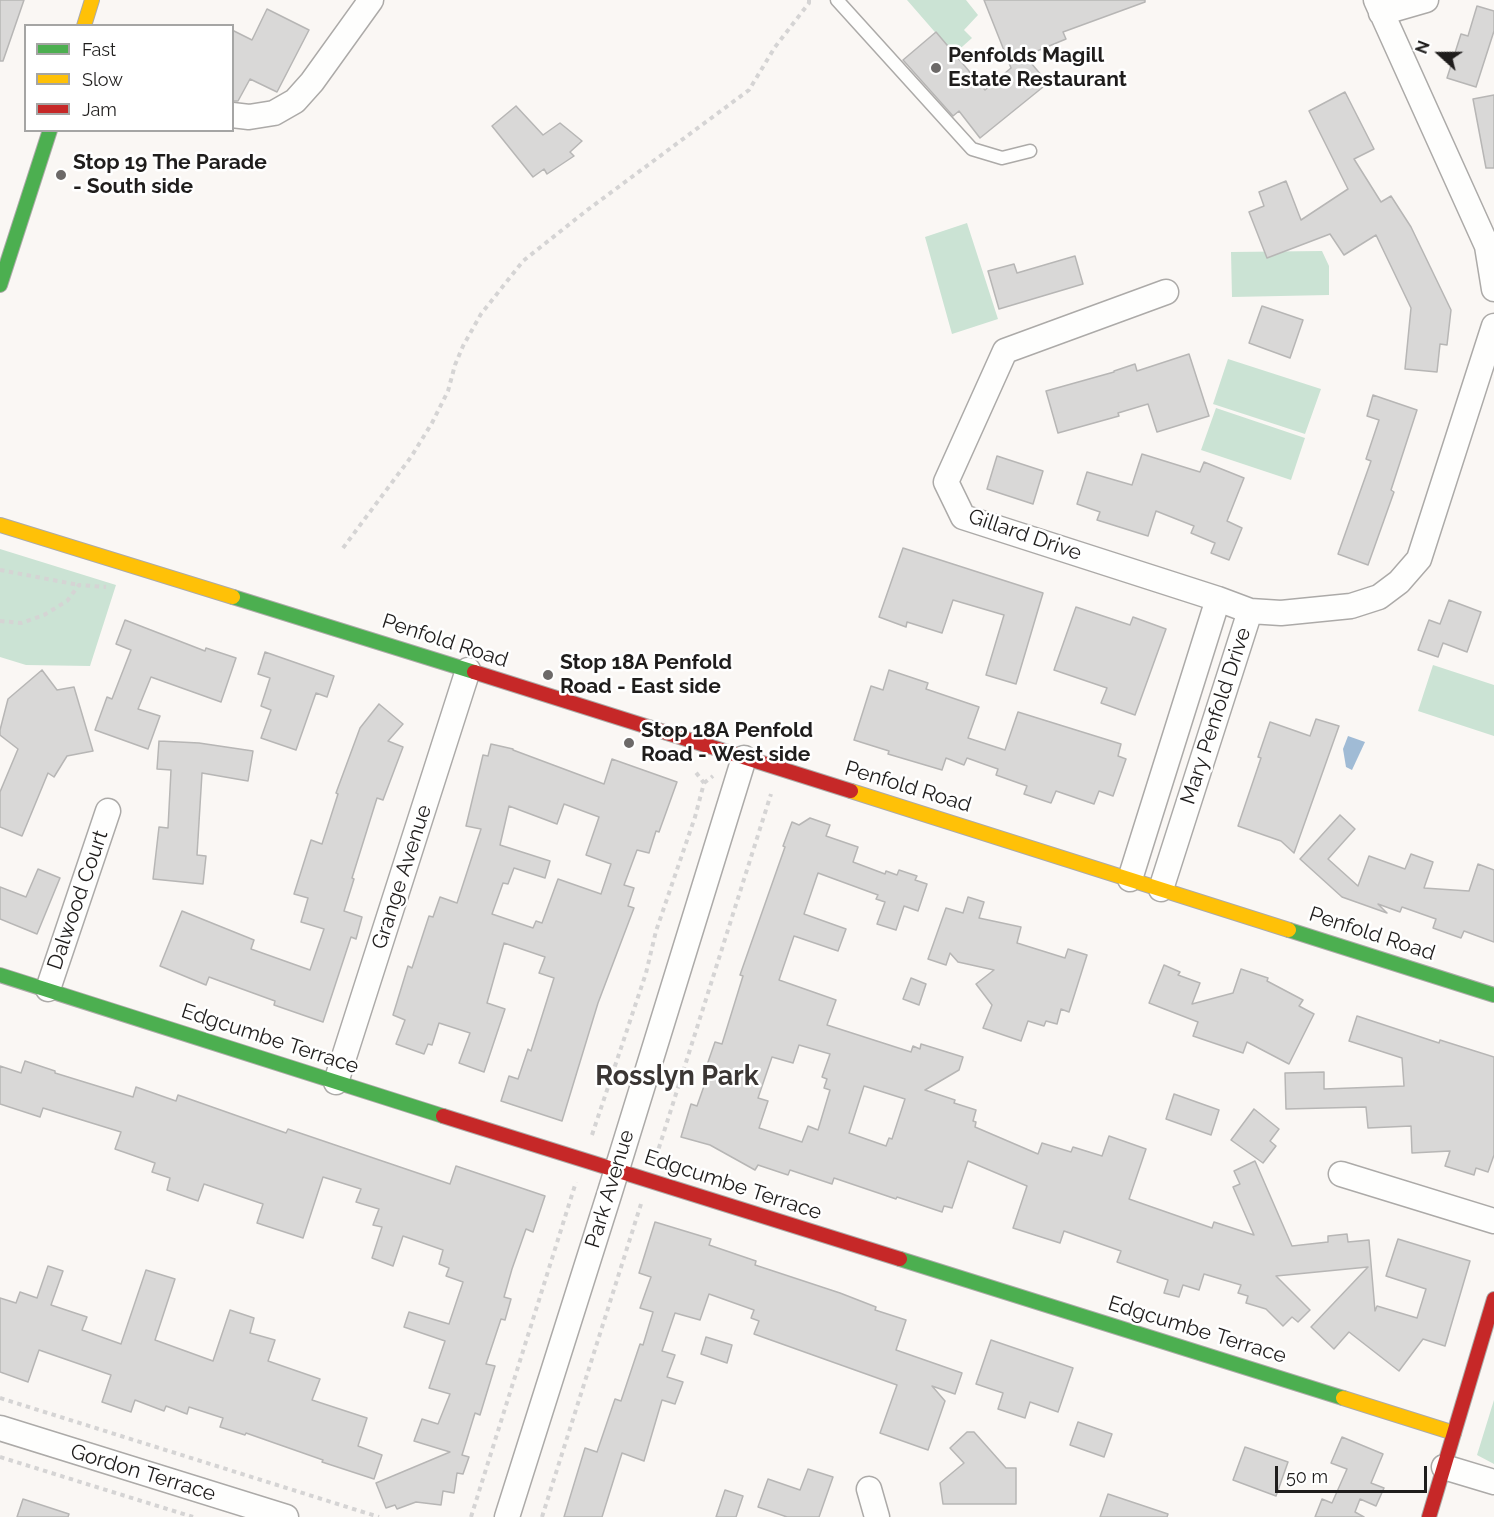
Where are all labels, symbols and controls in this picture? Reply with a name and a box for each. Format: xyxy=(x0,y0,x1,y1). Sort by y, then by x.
legend xyxy=(24,24,234,132)
north arrow xyxy=(1410,24,1470,84)
text: N xyxy=(1412,38,1434,56)
text: Fast xyxy=(82,39,116,60)
place label: Penfolds Magill Estate Restaurant xyxy=(948,43,1127,93)
marker: Penfolds Magill Estate Restaurant xyxy=(929,61,943,75)
text: Slow xyxy=(82,69,123,90)
text: Jam xyxy=(82,99,117,120)
place label: Stop 19 The Parade - South side xyxy=(73,150,267,200)
marker: Stop 19 The Parade - South side xyxy=(54,168,68,182)
street label: Gillard Drive xyxy=(965,504,1085,566)
street label: Penfold Road xyxy=(379,609,511,673)
street label: Mary Penfold Drive xyxy=(1176,624,1256,808)
place label: Stop 18A Penfold Road - East side xyxy=(560,650,732,700)
marker: Stop 18A Penfold Road - East side xyxy=(541,668,555,682)
place label: Stop 18A Penfold Road - West side xyxy=(641,718,813,768)
marker: Stop 18A Penfold Road - West side xyxy=(622,736,636,750)
street label: Penfold Road xyxy=(842,756,974,818)
street label: Grange Avenue xyxy=(367,802,437,952)
street label: Dalwood Court xyxy=(42,827,114,973)
street label: Penfold Road xyxy=(1306,902,1438,966)
street label: Edgcumbe Terrace xyxy=(178,998,362,1080)
district label: Rosslyn Park xyxy=(595,1061,759,1093)
street label: Park Avenue xyxy=(580,1127,640,1251)
street label: Edgcumbe Terrace xyxy=(641,1144,825,1226)
street label: Edgcumbe Terrace xyxy=(1105,1291,1289,1369)
street label: Gordon Terrace xyxy=(67,1439,219,1507)
scale bar xyxy=(1278,1454,1430,1492)
text: 50 m xyxy=(1286,1466,1328,1487)

